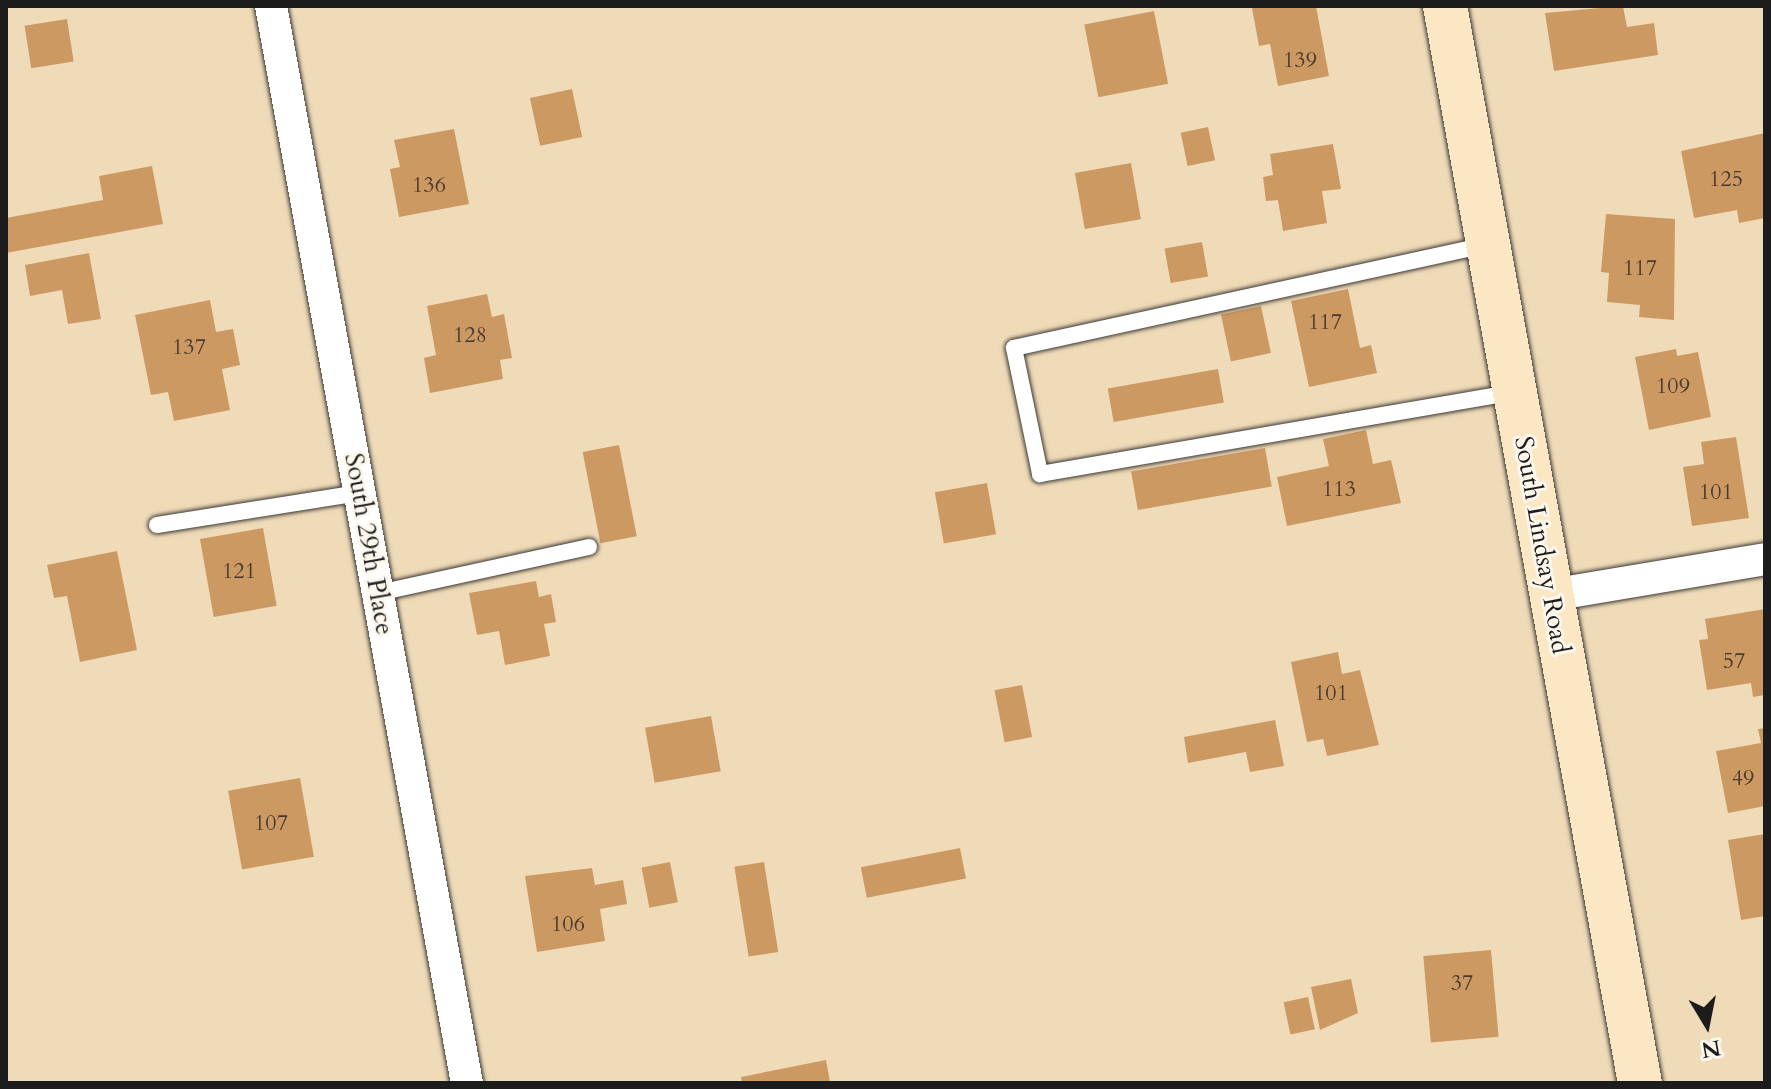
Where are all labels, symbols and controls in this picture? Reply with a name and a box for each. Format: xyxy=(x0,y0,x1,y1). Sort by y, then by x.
house number: 139 xyxy=(1283,48,1317,74)
house number: 125 xyxy=(1709,167,1743,193)
house number: 136 xyxy=(412,173,446,199)
house number: 117 xyxy=(1623,256,1657,282)
house number: 117 xyxy=(1308,310,1342,336)
house number: 128 xyxy=(453,323,487,349)
house number: 137 xyxy=(172,335,206,361)
house number: 109 xyxy=(1656,374,1690,400)
street label: South Lindsay Road xyxy=(1508,434,1576,656)
street label: South 29th Place xyxy=(338,451,400,637)
house number: 113 xyxy=(1322,477,1356,503)
house number: 101 xyxy=(1699,480,1733,506)
house number: 121 xyxy=(222,559,256,585)
house number: 57 xyxy=(1723,649,1745,675)
house number: 101 xyxy=(1314,681,1348,707)
house number: 49 xyxy=(1732,766,1754,792)
house number: 107 xyxy=(254,811,288,837)
house number: 106 xyxy=(551,912,585,938)
house number: 37 xyxy=(1451,971,1473,997)
north arrow xyxy=(1667,985,1747,1065)
text: N xyxy=(1699,1032,1723,1065)

